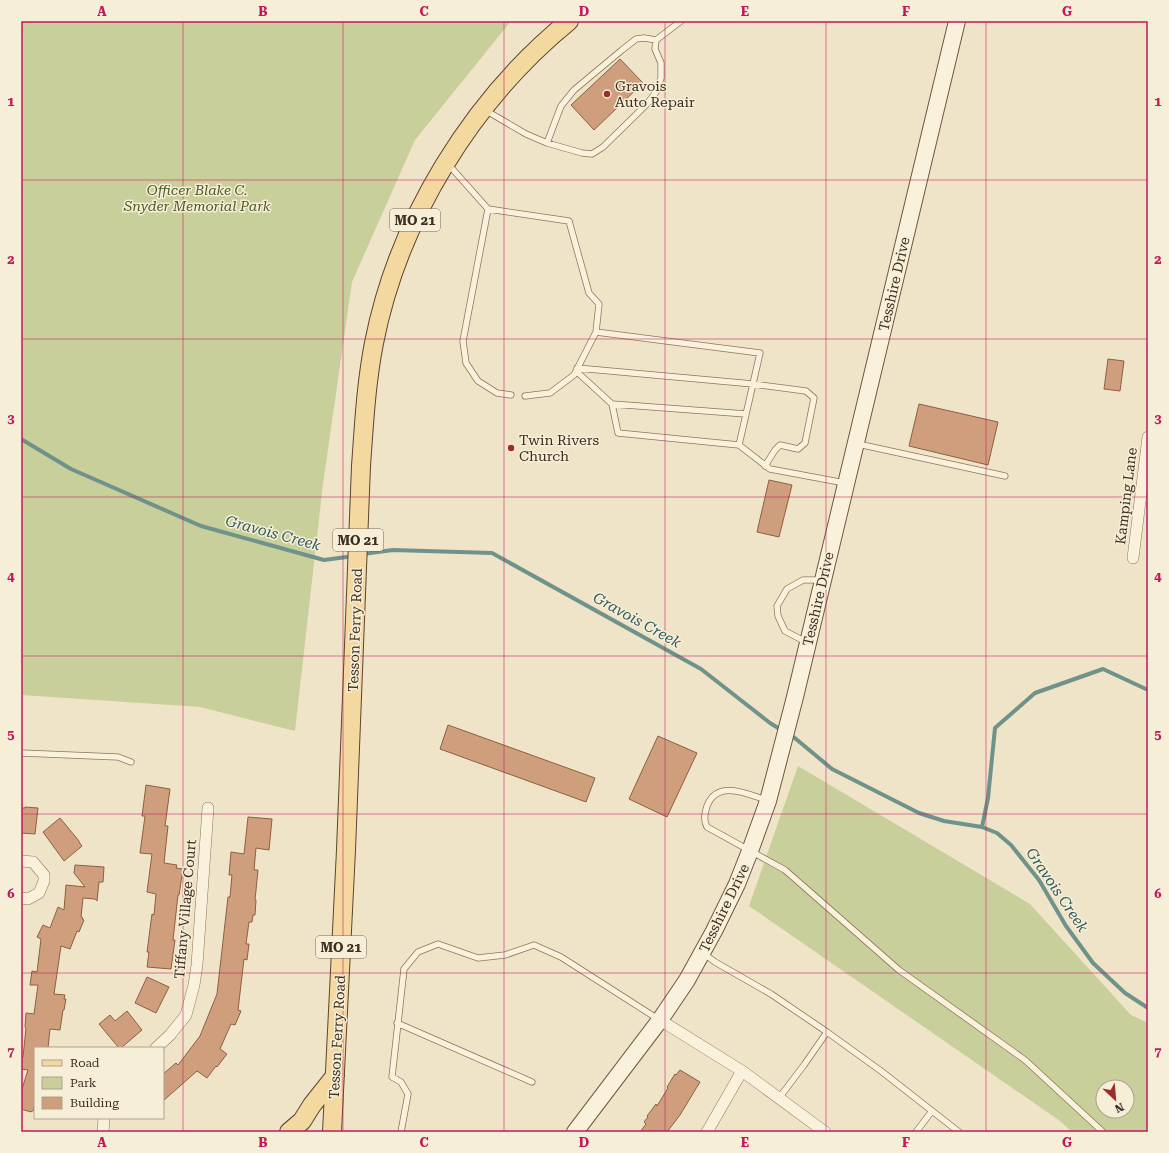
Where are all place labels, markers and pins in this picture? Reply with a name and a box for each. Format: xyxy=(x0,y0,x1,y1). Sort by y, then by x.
place label: Gravois Auto Repair xyxy=(615,78,695,110)
marker: Gravois Auto Repair xyxy=(602,89,612,99)
place label: Twin Rivers Church xyxy=(519,432,599,464)
marker: Twin Rivers Church xyxy=(506,443,516,453)

